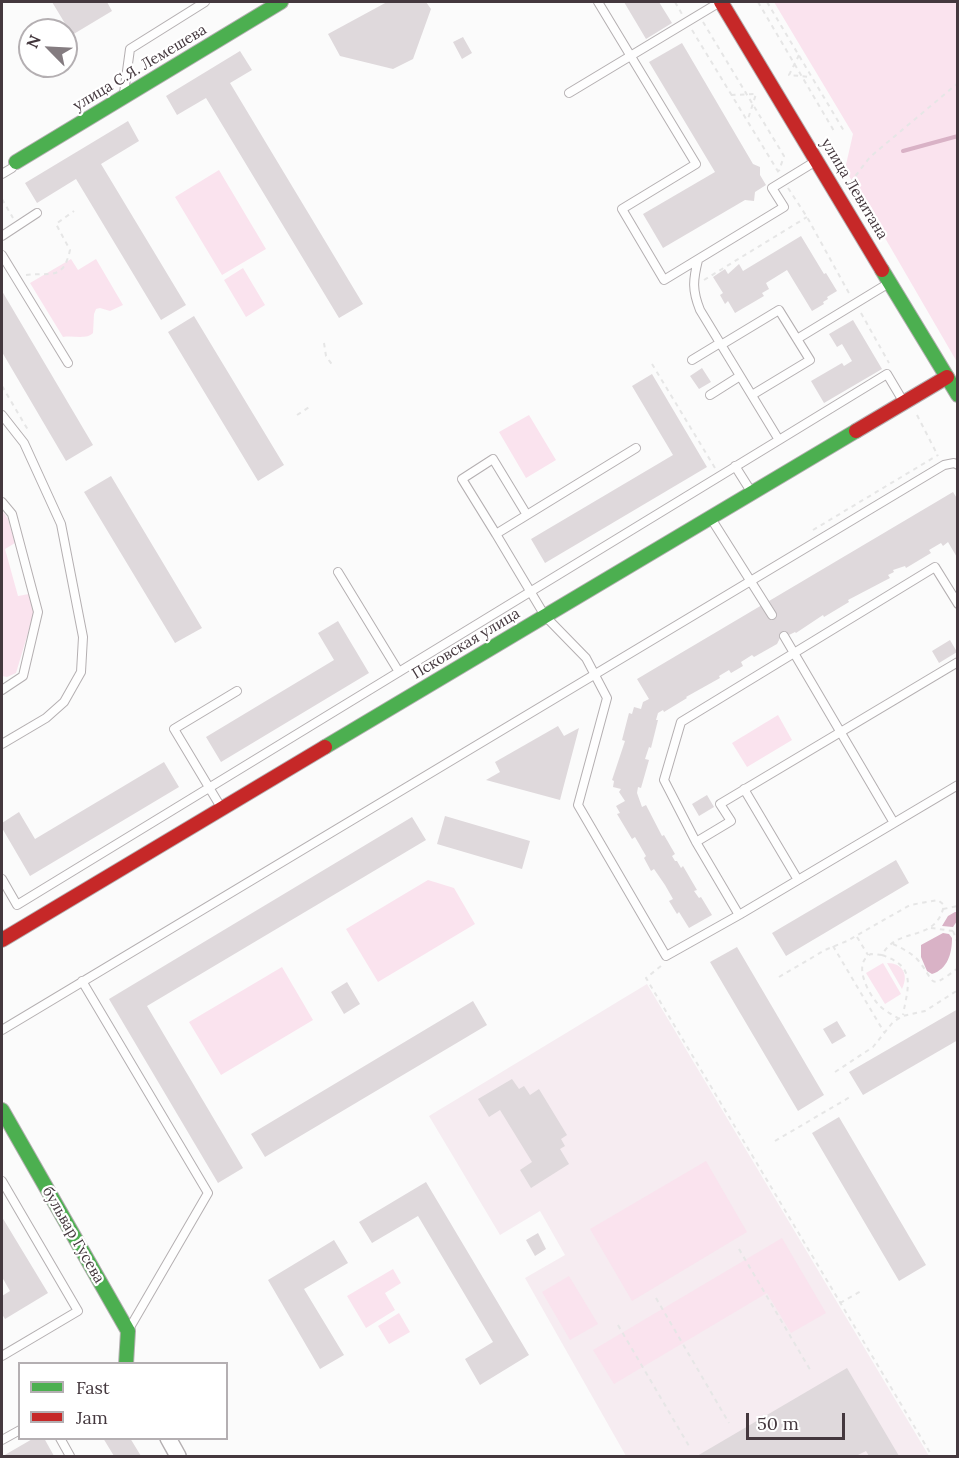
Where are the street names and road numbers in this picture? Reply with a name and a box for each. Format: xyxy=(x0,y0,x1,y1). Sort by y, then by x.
street label: улица С.Я. Лемешева xyxy=(70,21,210,115)
street label: улица Левитана xyxy=(817,135,891,243)
street label: Псковская улица xyxy=(409,605,523,683)
street label: бульвар Гусева xyxy=(38,1184,108,1286)

